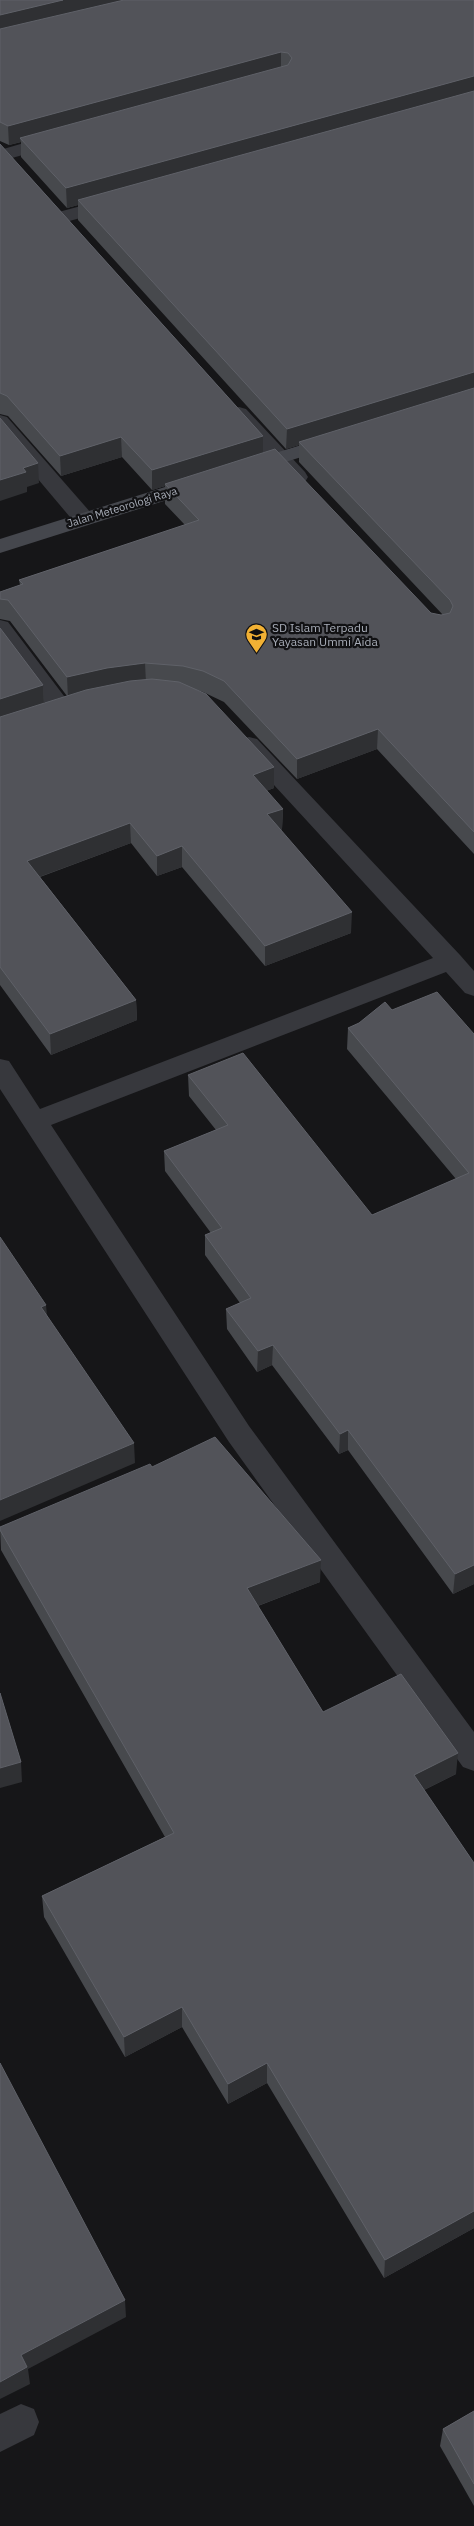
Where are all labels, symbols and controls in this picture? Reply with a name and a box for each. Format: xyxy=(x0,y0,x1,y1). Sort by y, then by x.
street label: Jalan Meteorologi Raya xyxy=(65,484,179,530)
place label: SD Islam Terpadu Yayasan Ummi Aida xyxy=(272,620,379,649)
school or university icon: SD Islam Terpadu Yayasan Ummi Aida xyxy=(244,623,268,654)

